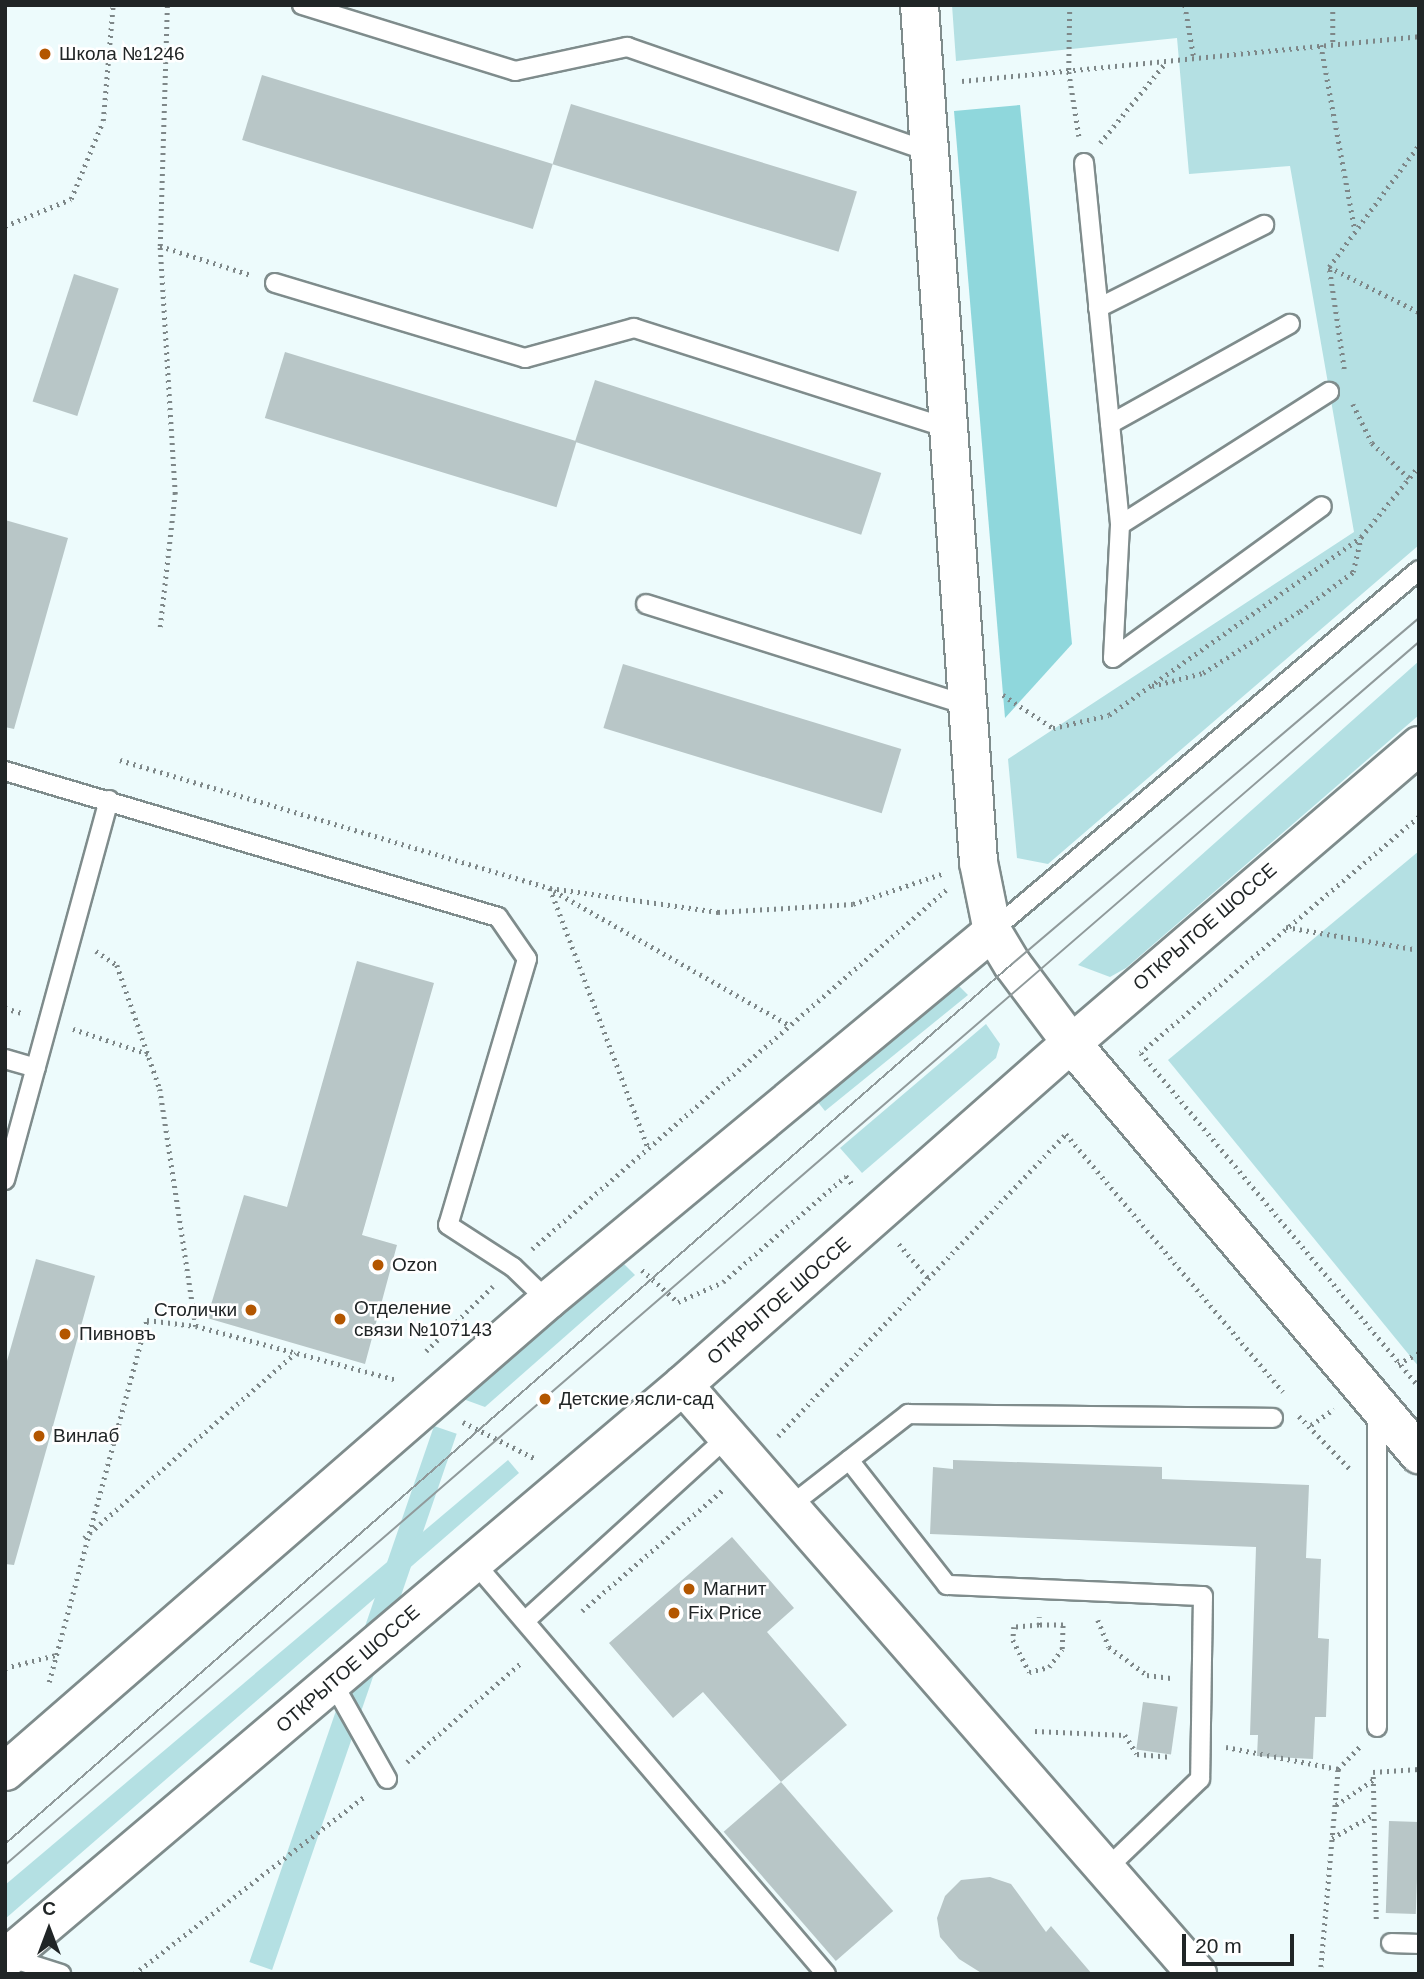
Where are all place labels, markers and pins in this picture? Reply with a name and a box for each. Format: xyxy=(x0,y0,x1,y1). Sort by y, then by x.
place label: Школа №1246 xyxy=(59,43,185,65)
marker: Школа №1246 xyxy=(37,46,53,62)
place label: Ozon xyxy=(392,1254,437,1276)
marker: Ozon xyxy=(370,1257,386,1273)
place label: Отделение связи №107143 xyxy=(354,1297,492,1341)
place label: Столички xyxy=(154,1299,237,1321)
marker: Столички xyxy=(243,1302,259,1318)
marker: Отделение связи №107143 xyxy=(332,1311,348,1327)
place label: Пивновъ xyxy=(79,1323,156,1345)
marker: Пивновъ xyxy=(57,1326,73,1342)
place label: Детские ясли-сад xyxy=(559,1388,714,1410)
marker: Детские ясли-сад xyxy=(537,1391,553,1407)
place label: Винлаб xyxy=(53,1425,119,1447)
marker: Винлаб xyxy=(31,1428,47,1444)
place label: Магнит xyxy=(703,1578,766,1600)
marker: Магнит xyxy=(681,1581,697,1597)
place label: Fix Price xyxy=(688,1602,762,1624)
marker: Fix Price xyxy=(666,1605,682,1621)

